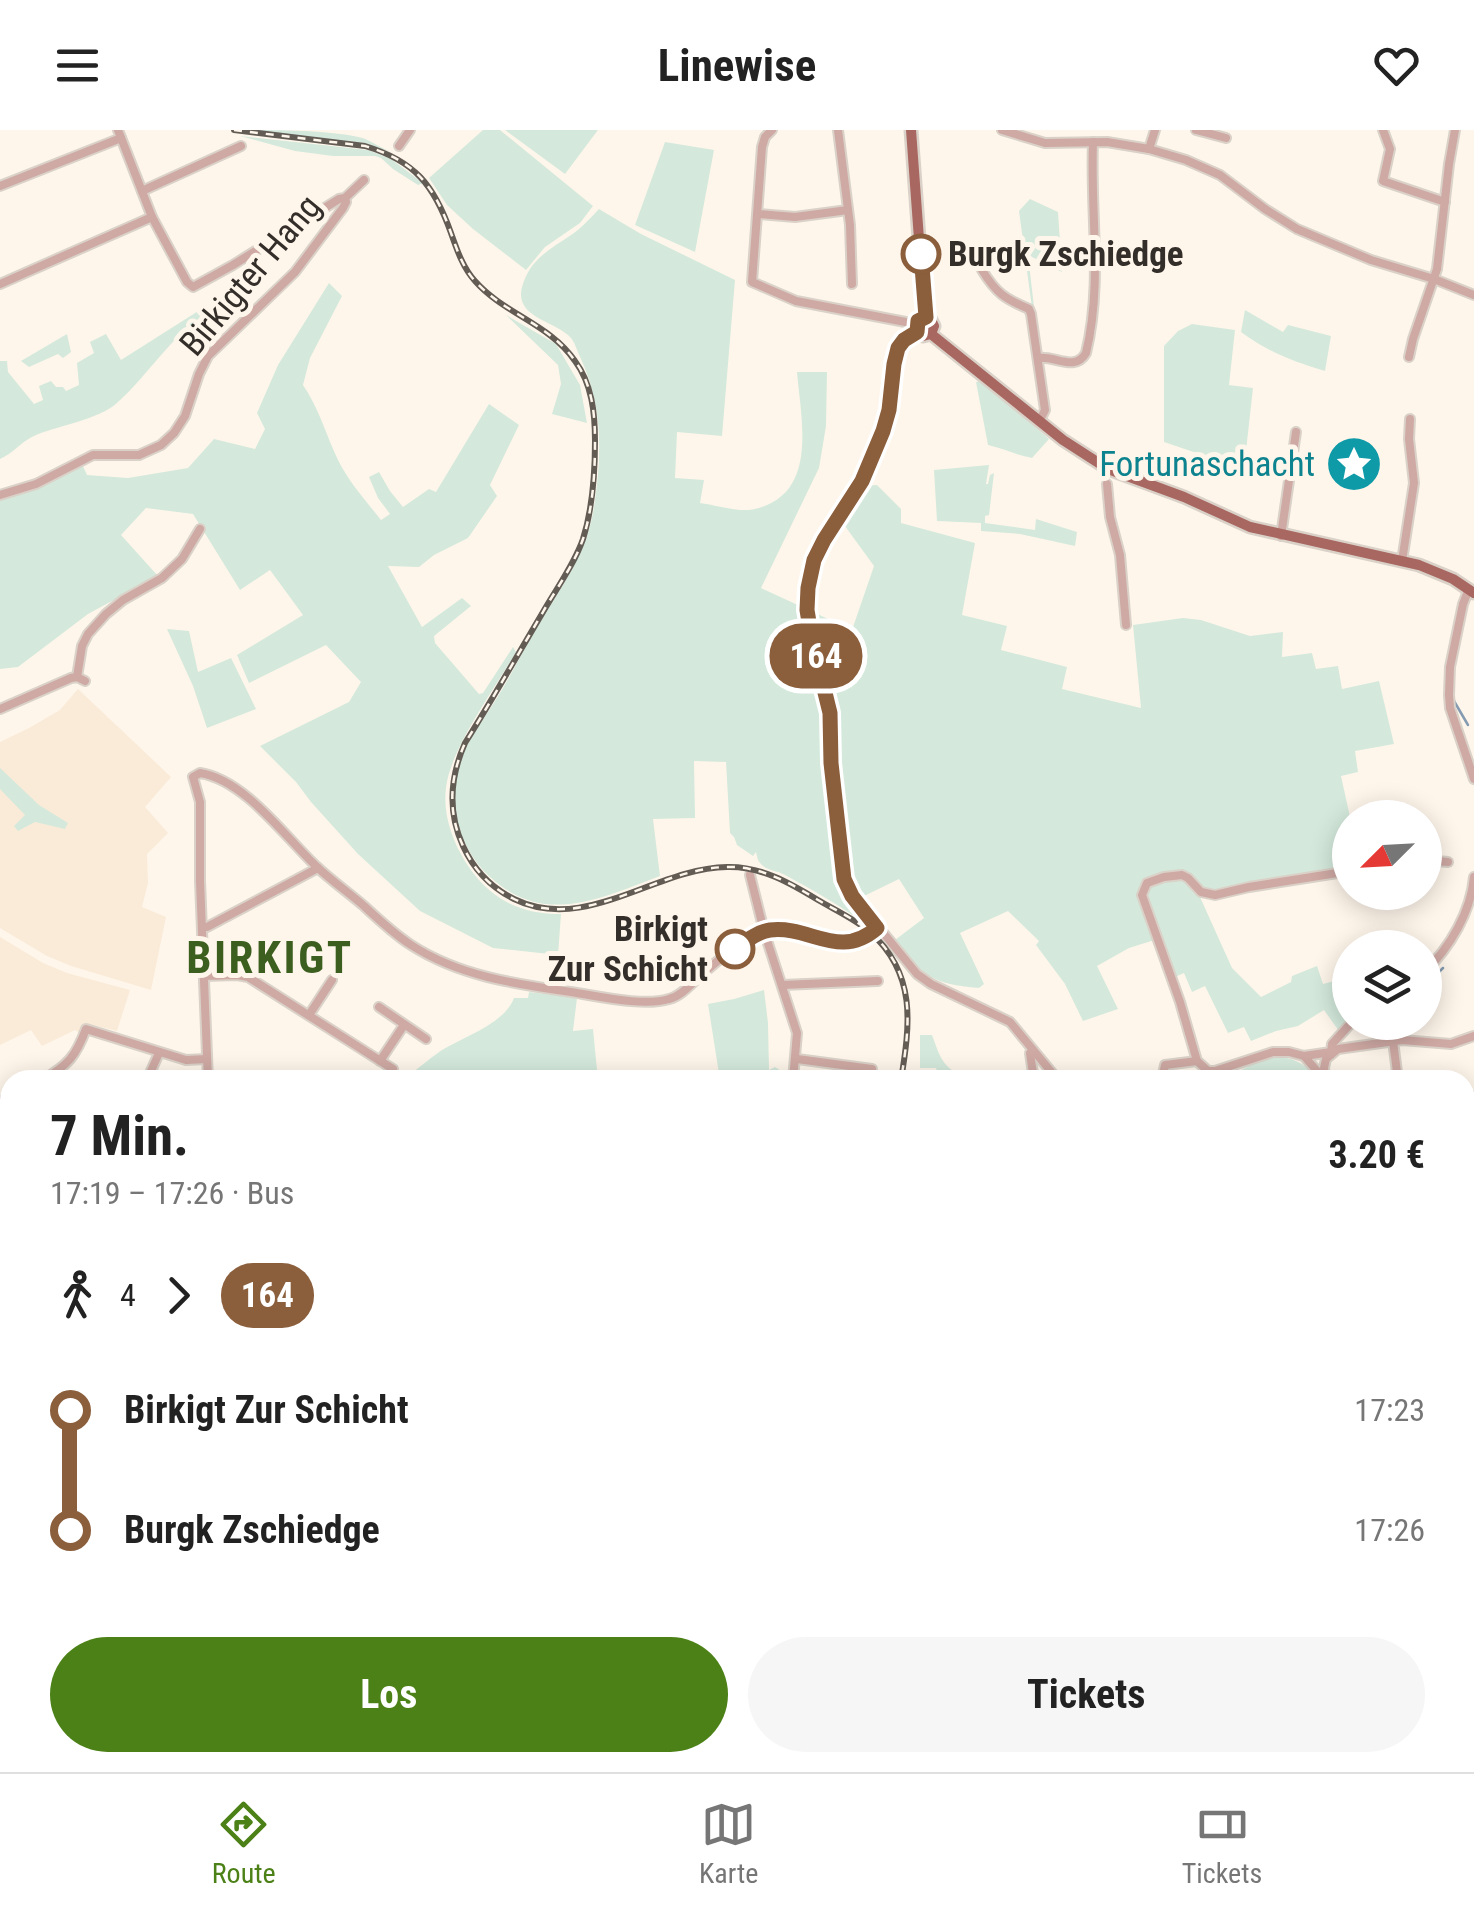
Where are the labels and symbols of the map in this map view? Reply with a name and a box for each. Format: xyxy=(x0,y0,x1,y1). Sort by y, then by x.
street label: Birkigter Hang xyxy=(171,187,329,364)
place label: Burgk Zschiedge xyxy=(948,234,1184,275)
marker: Burgk Zschiedge xyxy=(902,235,940,273)
place icon: Fortunaschacht xyxy=(1324,434,1384,494)
place label: Fortunaschacht xyxy=(1099,444,1315,485)
line badge: 164 xyxy=(758,624,874,688)
north arrow xyxy=(1332,800,1442,910)
place label: Birkigt Zur Schicht xyxy=(548,909,708,990)
marker: Birkigt Zur Schicht xyxy=(716,930,754,968)
district label: BIRKIGT xyxy=(186,931,354,984)

